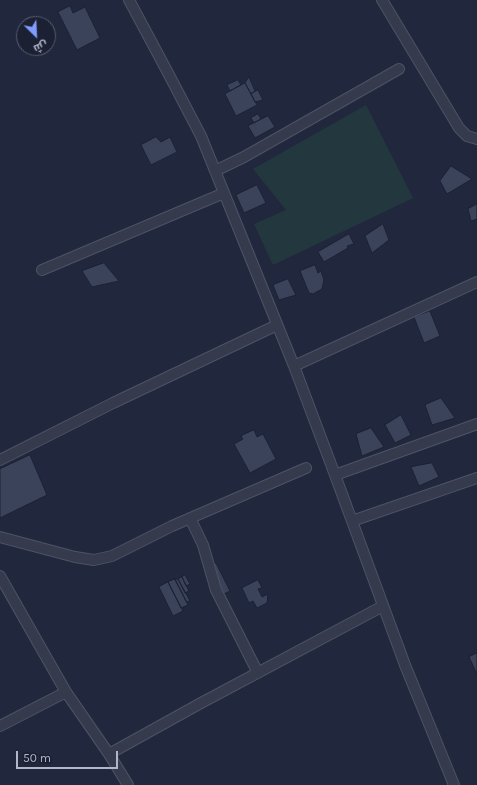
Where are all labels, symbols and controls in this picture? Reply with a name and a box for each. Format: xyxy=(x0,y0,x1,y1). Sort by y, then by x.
north arrow xyxy=(16,16,56,56)
text: ش xyxy=(32,38,50,55)
scale bar xyxy=(18,743,120,769)
text: 50 m xyxy=(23,751,51,765)

